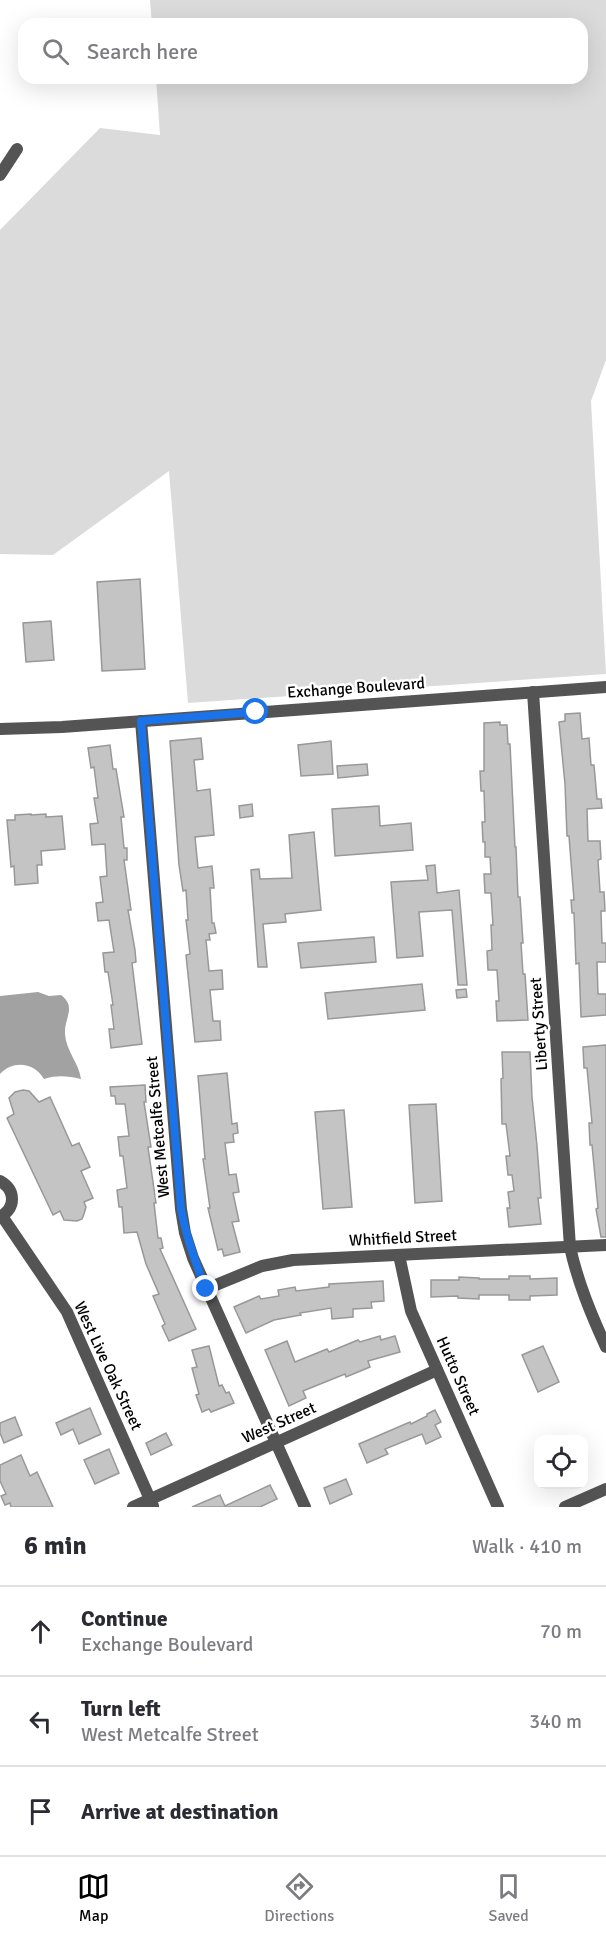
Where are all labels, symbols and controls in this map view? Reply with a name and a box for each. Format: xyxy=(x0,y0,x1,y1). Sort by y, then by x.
search box xyxy=(18,18,588,84)
icon: search xyxy=(39,35,72,68)
text: Search here xyxy=(87,38,198,65)
street label: Exchange Boulevard xyxy=(287,673,425,703)
route start xyxy=(242,698,268,724)
street label: Liberty Street xyxy=(526,976,552,1071)
street label: West Metcalfe Street xyxy=(142,1055,174,1199)
street label: Whitfield Street xyxy=(349,1225,458,1251)
route end xyxy=(192,1275,218,1301)
street label: West Live Oak Street xyxy=(69,1299,147,1434)
street label: Hutto Street xyxy=(432,1334,484,1419)
street label: West Street xyxy=(239,1398,319,1448)
map controls xyxy=(534,1435,588,1489)
button: locate xyxy=(534,1435,588,1489)
text: 6 min xyxy=(24,1530,87,1562)
text: Walk · 410 m xyxy=(472,1534,582,1559)
text: Continue xyxy=(81,1605,168,1632)
icon: ahead xyxy=(24,1615,57,1648)
text: 70 m xyxy=(540,1619,582,1644)
text: Exchange Boulevard xyxy=(81,1632,253,1657)
text: Turn left xyxy=(81,1695,161,1722)
icon: left xyxy=(24,1705,57,1738)
text: 340 m xyxy=(529,1709,582,1734)
text: West Metcalfe Street xyxy=(81,1722,259,1747)
icon: arrive xyxy=(24,1795,57,1828)
text: Arrive at destination xyxy=(81,1798,278,1825)
tab: Map xyxy=(77,1870,110,1926)
tab: Directions xyxy=(264,1870,334,1926)
tab: Saved xyxy=(489,1870,529,1926)

